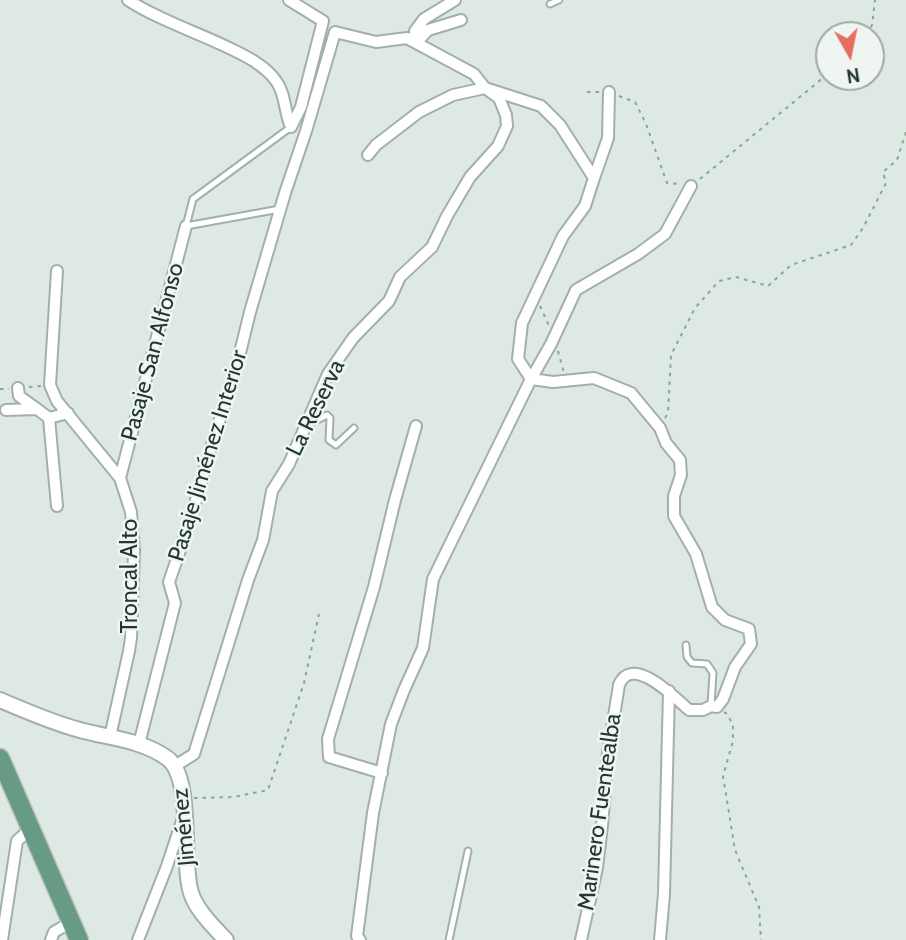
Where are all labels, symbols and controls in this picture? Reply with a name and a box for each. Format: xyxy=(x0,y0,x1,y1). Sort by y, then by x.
north arrow xyxy=(815,21,885,91)
text: N xyxy=(845,63,861,88)
street label: Pasaje San Alfonso xyxy=(116,260,190,444)
street label: Pasaje Jiménez Interior xyxy=(163,347,253,565)
street label: La Reserva xyxy=(281,355,351,461)
street label: Troncal Alto xyxy=(116,519,144,633)
street label: Marinero Fuentealba xyxy=(573,712,627,912)
street label: Jiménez xyxy=(167,787,201,867)

